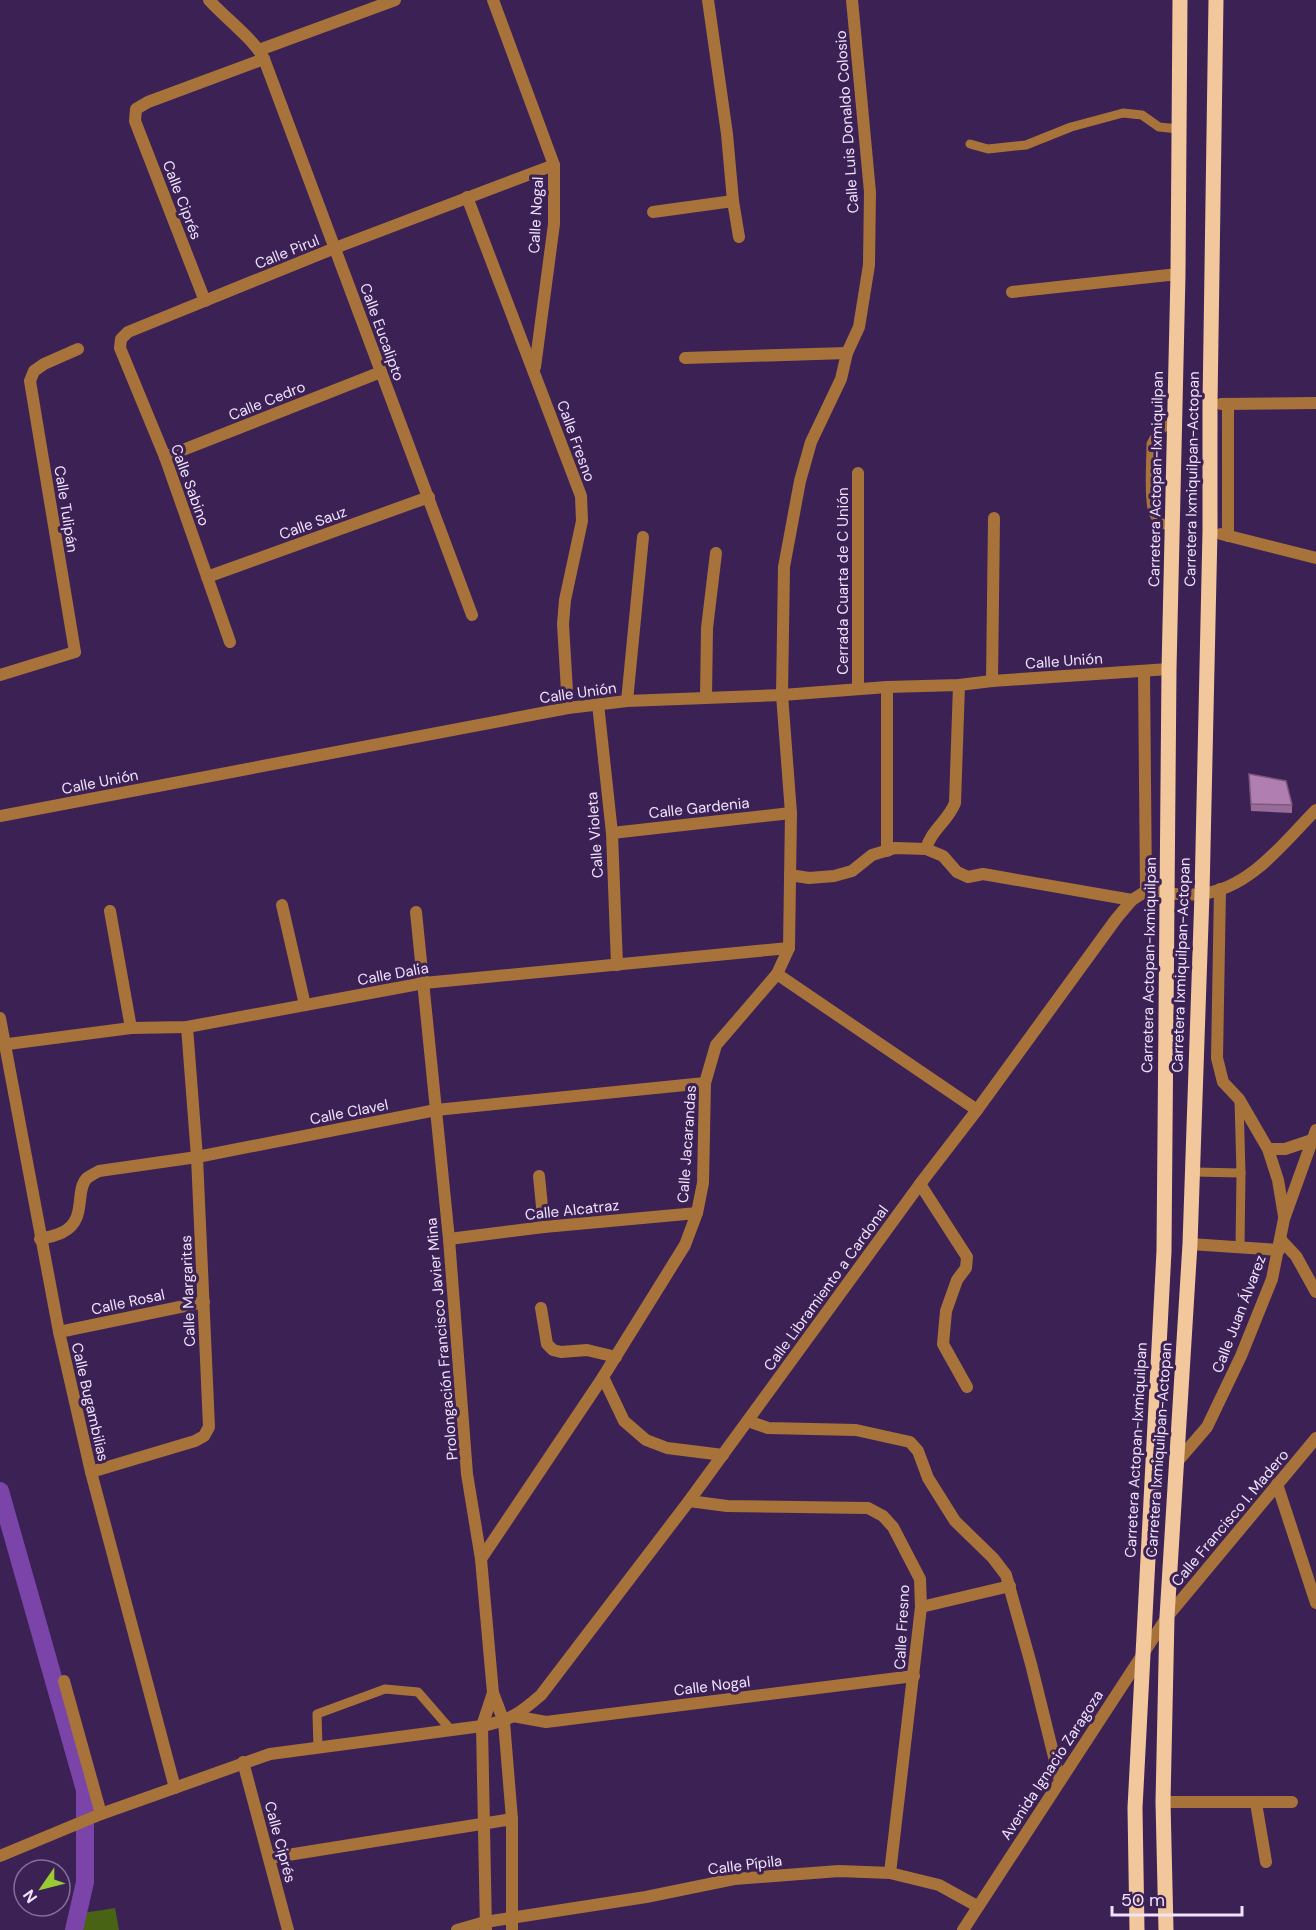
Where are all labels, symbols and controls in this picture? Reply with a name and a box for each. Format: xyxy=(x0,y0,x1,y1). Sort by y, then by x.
street label: Calle Luis Donaldo Colosio xyxy=(831,30,863,214)
street label: Calle Ciprés xyxy=(158,158,206,242)
street label: Calle Nogal xyxy=(524,176,548,254)
street label: Calle Pirul xyxy=(252,230,322,274)
street label: Calle Eucalipto xyxy=(355,280,409,384)
street label: Carretera Actopan-Ixmiquilpan xyxy=(1144,371,1168,587)
street label: Carretera Ixmiquilpan-Actopan xyxy=(1180,371,1204,587)
street label: Calle Cedro xyxy=(226,377,308,425)
street label: Calle Fresno xyxy=(552,398,600,484)
street label: Calle Sabino xyxy=(166,441,214,529)
street label: Calle Tulipán xyxy=(49,464,83,554)
street label: Cerrada Cuarta de C Unión xyxy=(833,487,853,675)
street label: Calle Sauz xyxy=(276,502,350,544)
street label: Calle Unión xyxy=(1025,648,1103,674)
street label: Calle Unión xyxy=(538,678,618,708)
street label: Calle Unión xyxy=(60,765,140,799)
street label: Calle Violeta xyxy=(582,791,608,879)
street label: Calle Gardenia xyxy=(648,793,750,823)
street label: Carretera Actopan-Ixmiquilpan xyxy=(1137,857,1161,1073)
street label: Carretera Ixmiquilpan-Actopan xyxy=(1167,857,1195,1073)
street label: Calle Dalia xyxy=(356,958,430,990)
street label: Calle Jacarandas xyxy=(673,1084,701,1204)
street label: Calle Clavel xyxy=(308,1095,390,1129)
street label: Calle Alcatraz xyxy=(524,1195,620,1225)
street label: Calle Libramiento a Cardonal xyxy=(759,1201,893,1375)
street label: Prolongación Francisco Javier Mina xyxy=(421,1217,463,1461)
street label: Calle Margaritas xyxy=(176,1235,200,1347)
street label: Calle Juan Álvarez xyxy=(1207,1252,1271,1376)
street label: Calle Rosal xyxy=(89,1284,167,1320)
street label: Calle Bugambilias xyxy=(67,1341,113,1463)
street label: Carretera Actopan-Ixmiquilpan xyxy=(1120,1342,1152,1558)
street label: Carretera Ixmiquilpan-Actopan xyxy=(1142,1342,1176,1558)
street label: Calle Francisco I. Madero xyxy=(1167,1445,1293,1591)
street label: Calle Fresno xyxy=(890,1584,914,1670)
street label: Calle Nogal xyxy=(673,1671,751,1701)
street label: Avenida Ignacio Zaragoza xyxy=(996,1686,1108,1844)
street label: Calle Ciprés xyxy=(260,1799,300,1885)
street label: Calle Pípila xyxy=(707,1851,783,1879)
north arrow xyxy=(12,1858,72,1918)
scale bar xyxy=(1112,1879,1242,1917)
text: N xyxy=(18,1886,42,1907)
text: 50 m xyxy=(1121,1888,1165,1912)

